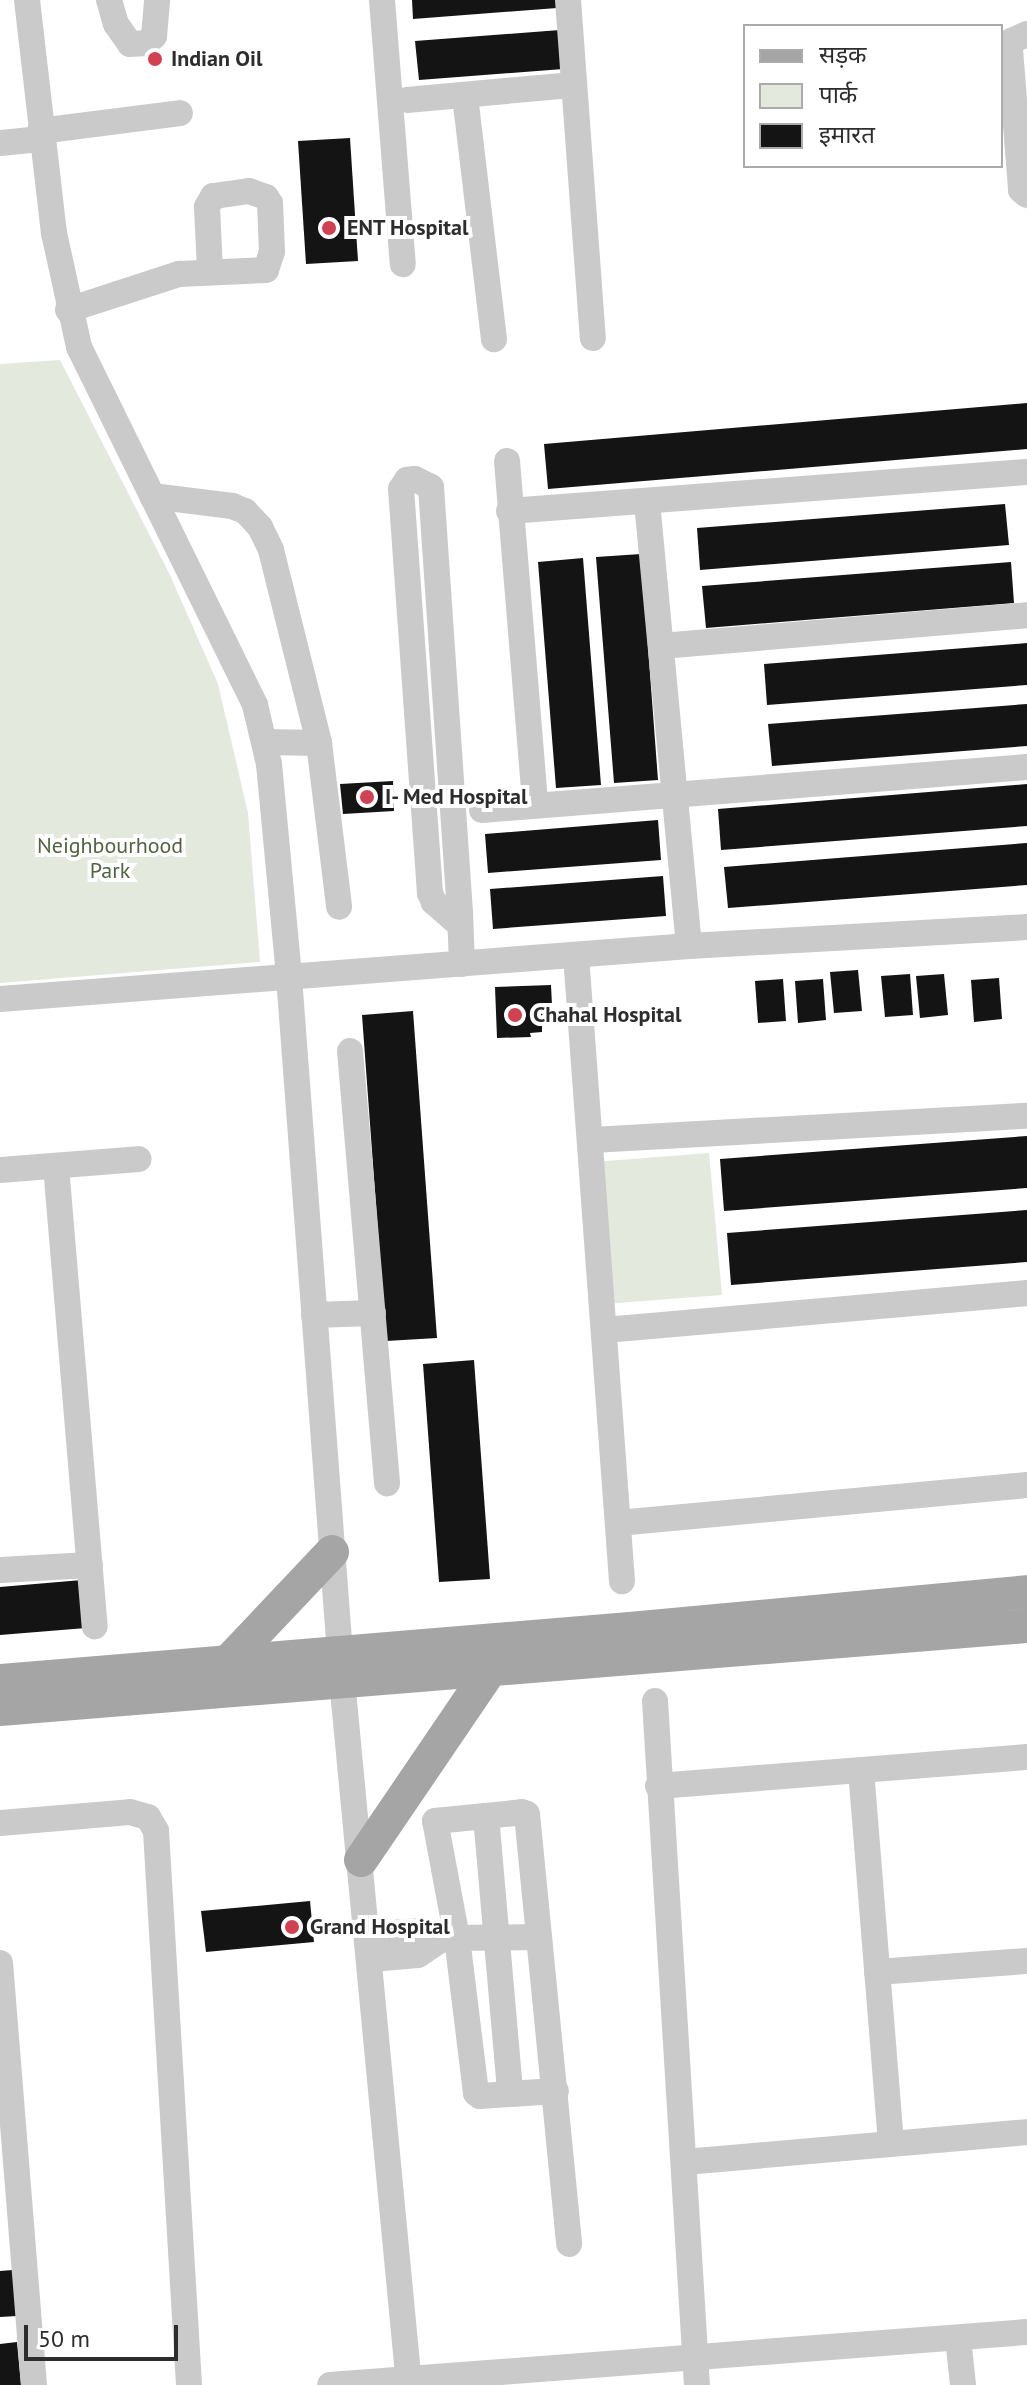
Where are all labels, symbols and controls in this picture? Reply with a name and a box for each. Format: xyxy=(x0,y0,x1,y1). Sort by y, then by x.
legend xyxy=(743,24,1003,168)
text: सड़क xyxy=(819,39,867,70)
place label: Indian Oil xyxy=(171,46,263,72)
marker: Indian Oil xyxy=(146,50,164,68)
text: पार्क xyxy=(819,79,857,110)
text: इमारत xyxy=(819,119,875,150)
place label: ENT Hospital xyxy=(347,215,469,241)
marker: ENT Hospital xyxy=(318,217,340,239)
place label: I- Med Hospital xyxy=(385,784,529,810)
marker: I- Med Hospital xyxy=(356,786,378,808)
park label: Neighbourhood Park xyxy=(37,832,183,884)
place label: Chahal Hospital xyxy=(533,1002,681,1028)
marker: Chahal Hospital xyxy=(504,1004,526,1026)
place label: Grand Hospital xyxy=(310,1914,450,1940)
marker: Grand Hospital xyxy=(281,1916,303,1938)
scale bar xyxy=(28,2309,182,2359)
text: 50 m xyxy=(38,2323,90,2354)

